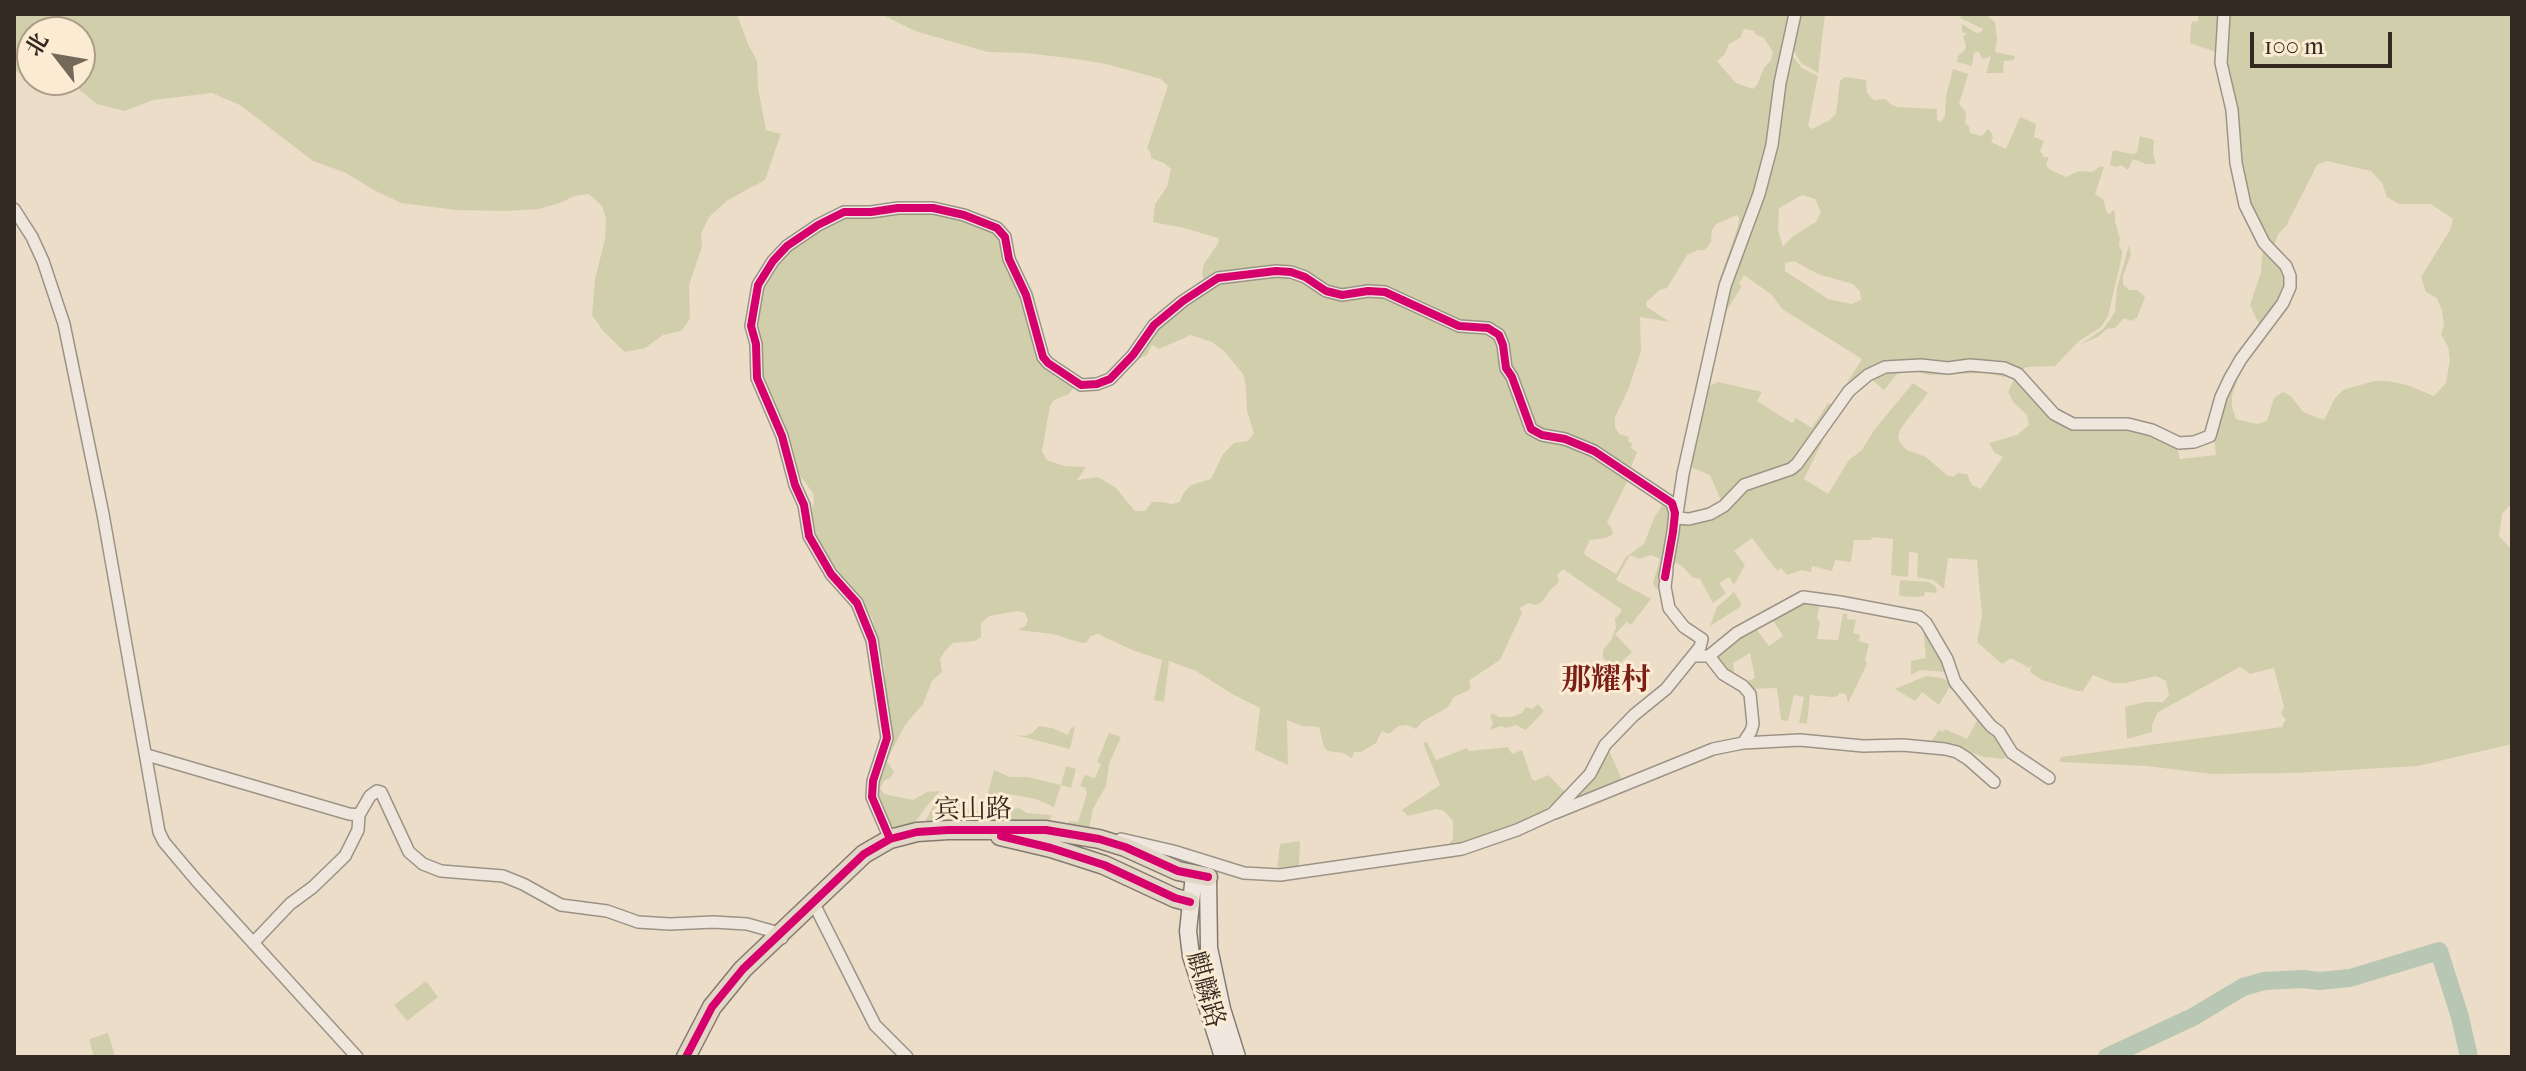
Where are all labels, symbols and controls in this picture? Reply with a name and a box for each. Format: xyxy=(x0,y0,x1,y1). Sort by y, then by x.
north arrow xyxy=(16,16,96,96)
scale bar xyxy=(2254,16,2396,66)
text: 北 xyxy=(20,29,54,61)
text: 100 m xyxy=(2264,32,2324,60)
district label: 那耀村 xyxy=(1561,664,1651,700)
street label: 宾山路 xyxy=(934,795,1012,827)
street label: 麒麟路 xyxy=(1178,948,1230,1032)

